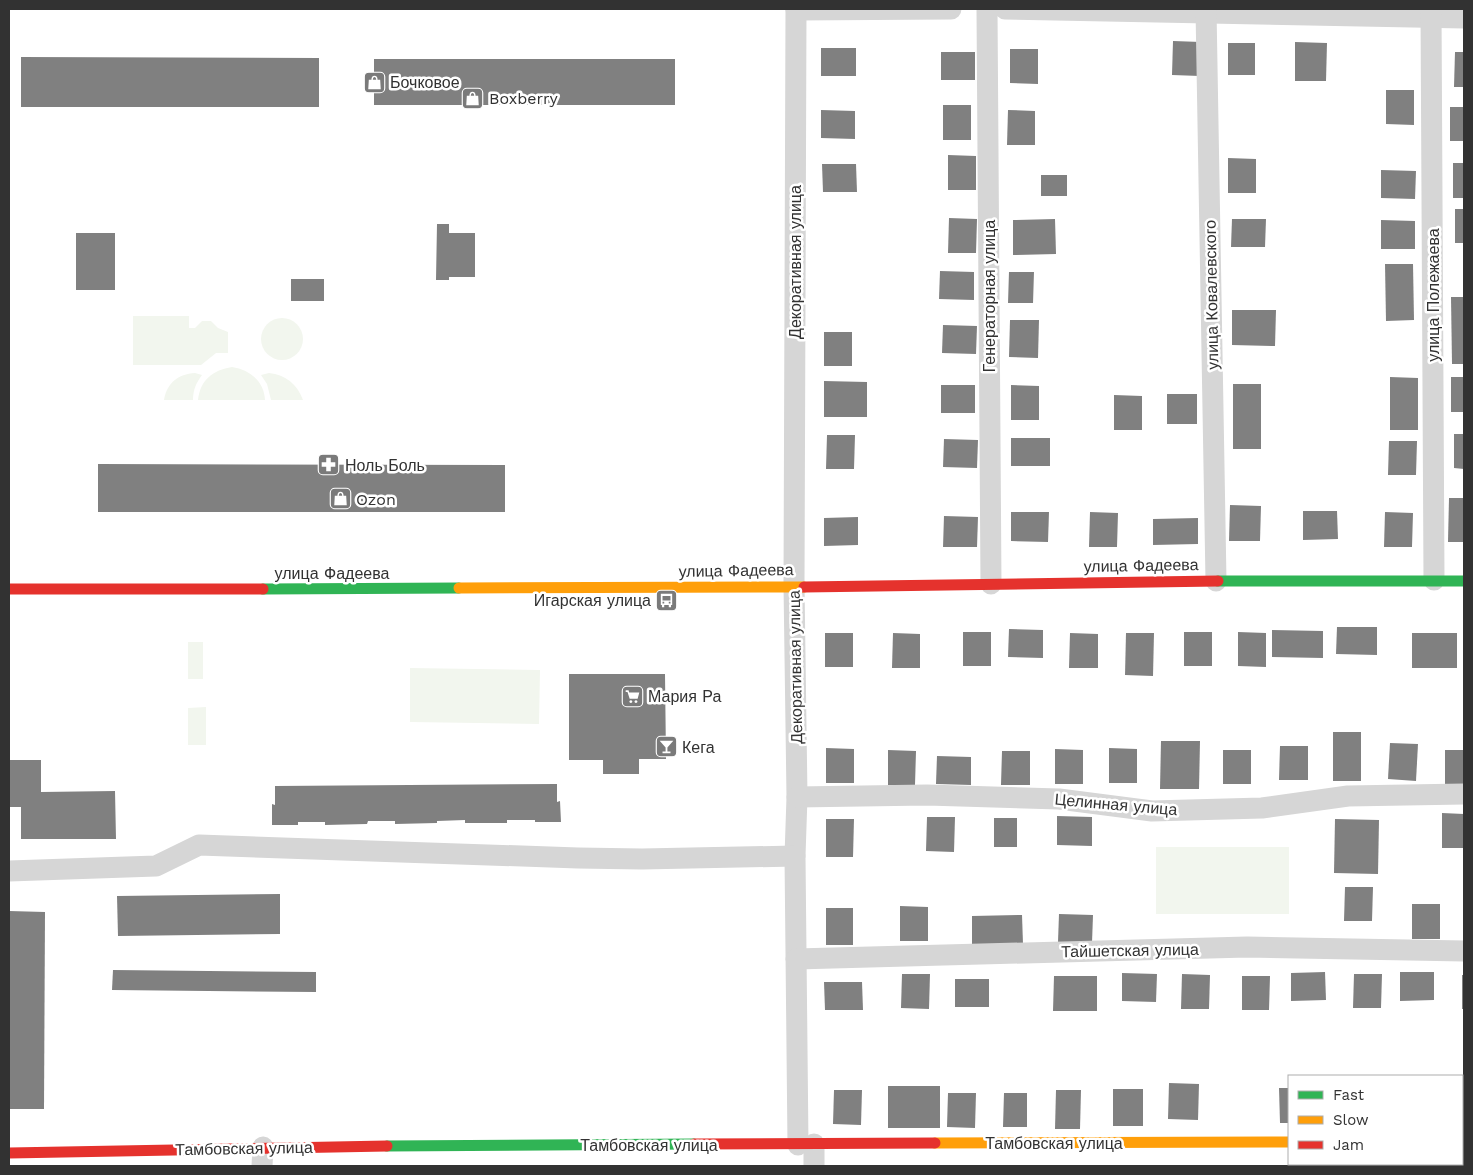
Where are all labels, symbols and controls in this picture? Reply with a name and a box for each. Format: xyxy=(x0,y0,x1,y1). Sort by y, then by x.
shop icon: Бочковое xyxy=(362,70,386,94)
place label: Бочковое xyxy=(390,73,460,92)
shop icon: Boxberry xyxy=(461,86,485,110)
place label: Boxberry xyxy=(489,89,559,108)
street label: Декоративная улица xyxy=(786,185,805,339)
street label: Генераторная улица xyxy=(980,220,999,372)
street label: улица Ковалевского xyxy=(1201,220,1222,370)
street label: улица Полежаева xyxy=(1424,228,1443,362)
pharmacy icon: Ноль Боль xyxy=(317,453,341,477)
place label: Ноль Боль xyxy=(345,456,425,475)
shop icon: Ozon xyxy=(328,487,352,511)
place label: Ozon xyxy=(356,490,396,509)
street label: улица Фадеева xyxy=(1083,555,1199,576)
street label: улица Фадеева xyxy=(678,560,794,581)
street label: улица Фадеева xyxy=(275,564,390,583)
bus stop icon: Игарская улица xyxy=(655,588,679,612)
street label: Декоративная улица xyxy=(785,590,806,744)
place label: Игарская улица xyxy=(534,591,651,610)
supermarket icon: Мария Ра xyxy=(620,684,644,708)
place label: Мария Ра xyxy=(648,687,722,706)
bar icon: Кега xyxy=(654,735,678,759)
place label: Кега xyxy=(682,738,715,757)
street label: Целинная улица xyxy=(1054,790,1178,819)
street label: Тайшетская улица xyxy=(1061,940,1199,961)
legend xyxy=(1288,1075,1463,1165)
text: Fast xyxy=(1333,1086,1365,1104)
text: Slow xyxy=(1333,1111,1369,1129)
street label: Тамбовская улица xyxy=(985,1134,1123,1153)
street label: Тамбовская улица xyxy=(580,1136,718,1155)
text: Jam xyxy=(1333,1136,1364,1154)
street label: Тамбовская улица xyxy=(175,1138,313,1159)

